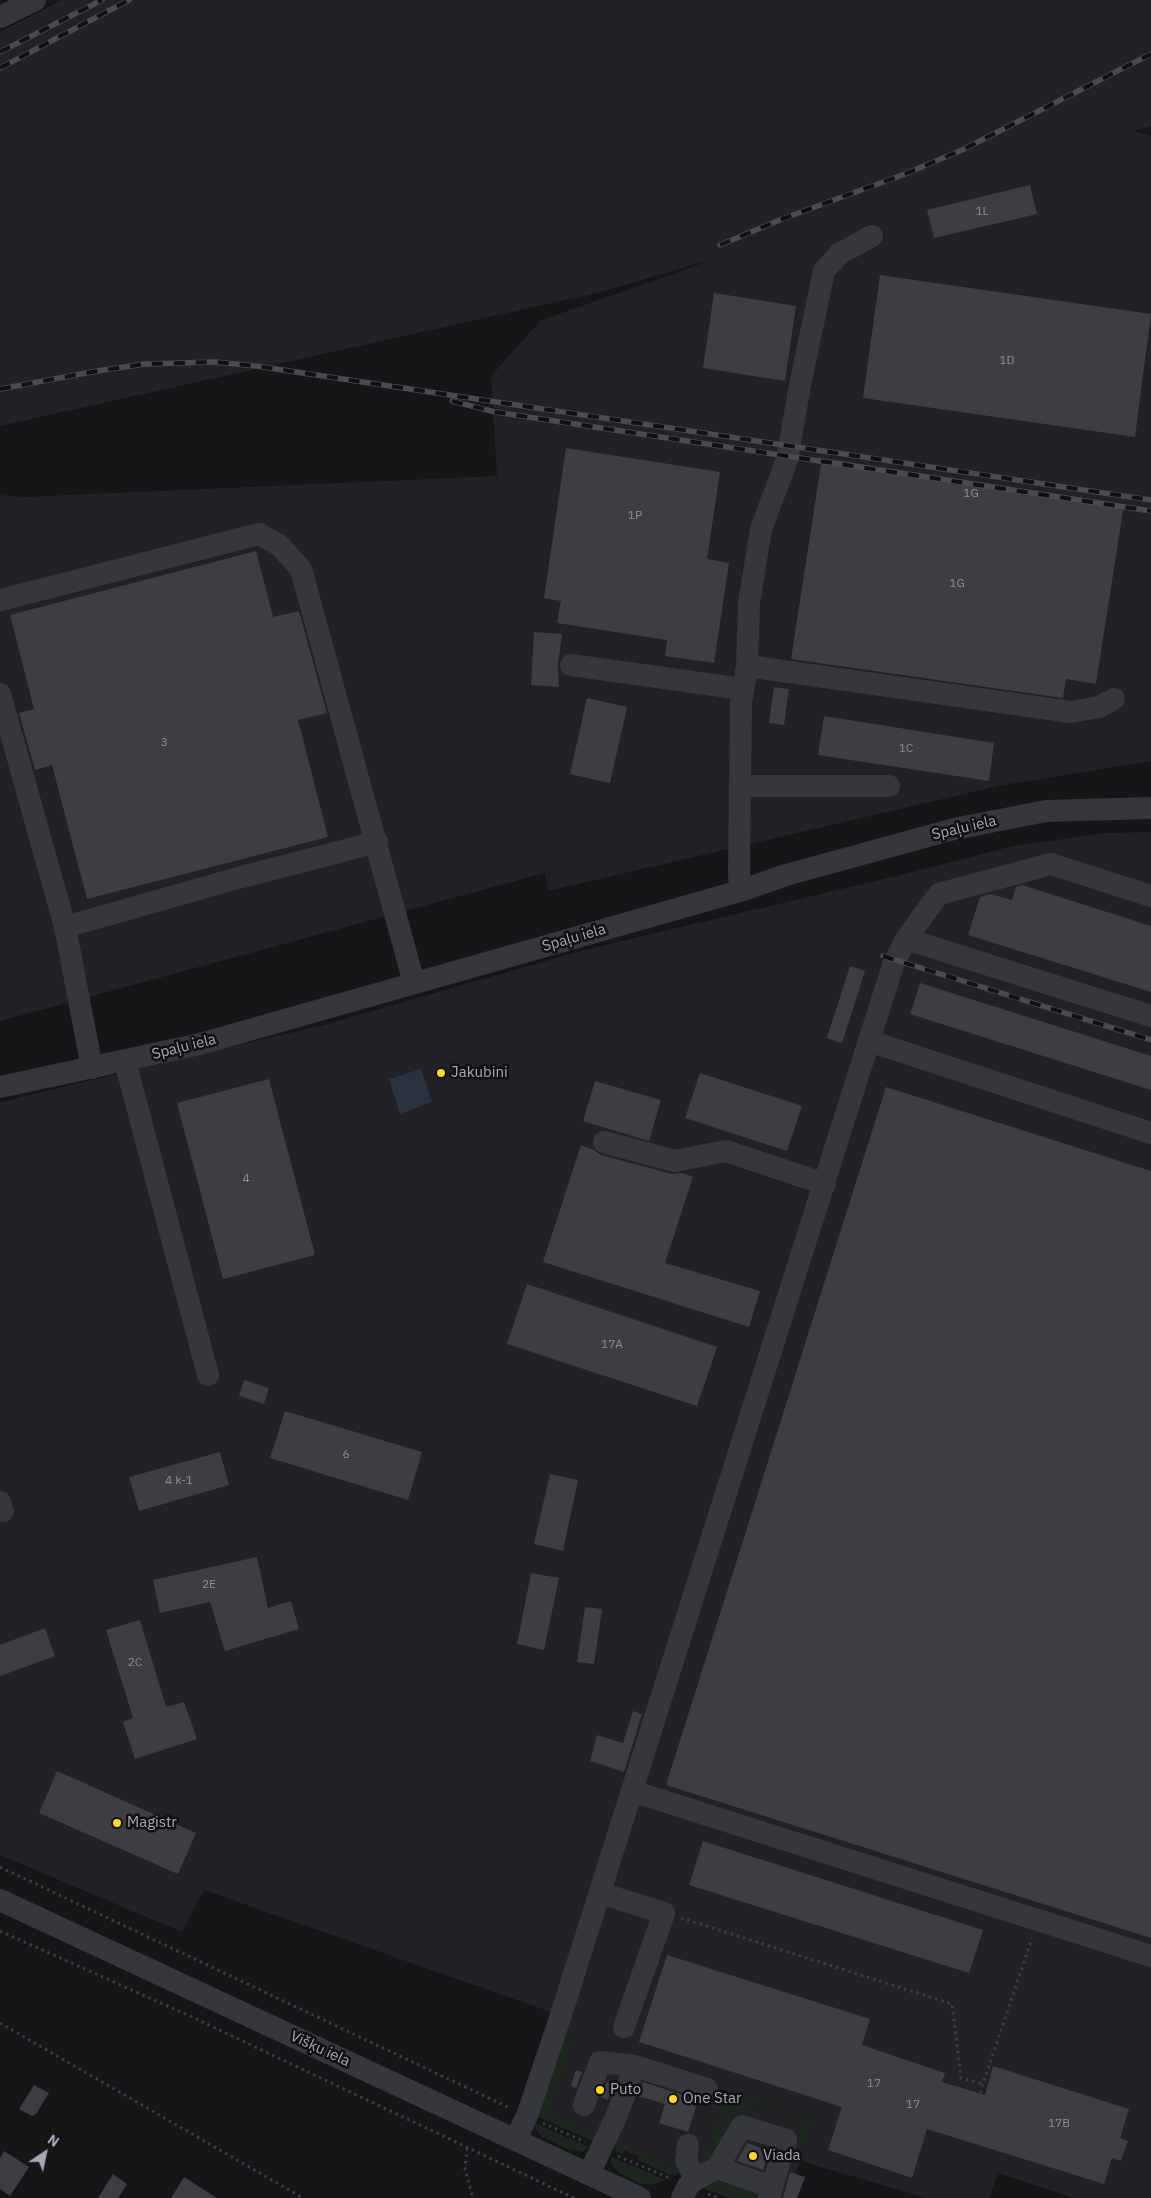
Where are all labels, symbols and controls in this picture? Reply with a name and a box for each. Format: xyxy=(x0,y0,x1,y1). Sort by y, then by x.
house number: 1L xyxy=(975,205,989,219)
house number: 1D xyxy=(999,354,1015,368)
house number: 1G xyxy=(963,487,979,501)
house number: 1P xyxy=(628,509,642,523)
house number: 1G xyxy=(949,577,965,591)
house number: 3 xyxy=(160,736,168,750)
house number: 1C xyxy=(899,742,913,756)
street label: Spaļu iela xyxy=(930,812,998,844)
street label: Spaļu iela xyxy=(540,920,608,956)
street label: Spaļu iela xyxy=(150,1030,218,1064)
place label: Jakubini xyxy=(451,1064,508,1082)
marker: Jakubini xyxy=(435,1067,447,1079)
house number: 4 xyxy=(242,1172,250,1186)
house number: 17A xyxy=(601,1338,623,1352)
house number: 6 xyxy=(342,1448,350,1462)
house number: 4 k-1 xyxy=(165,1474,193,1488)
house number: 2E xyxy=(202,1578,216,1592)
house number: 2C xyxy=(128,1656,142,1670)
place label: Magistr xyxy=(127,1814,177,1832)
marker: Magistr xyxy=(111,1817,123,1829)
street label: Višķu iela xyxy=(287,2027,353,2071)
house number: 17 xyxy=(867,2077,881,2091)
place label: Puto xyxy=(610,2081,641,2099)
marker: Puto xyxy=(594,2084,606,2096)
place label: One Star xyxy=(683,2090,741,2108)
marker: One Star xyxy=(667,2093,679,2105)
house number: 17 xyxy=(906,2098,920,2112)
house number: 17B xyxy=(1048,2117,1070,2131)
north arrow xyxy=(20,2128,70,2178)
text: N xyxy=(44,2130,63,2151)
place label: Viada xyxy=(763,2147,801,2165)
marker: Viada xyxy=(747,2150,759,2162)

